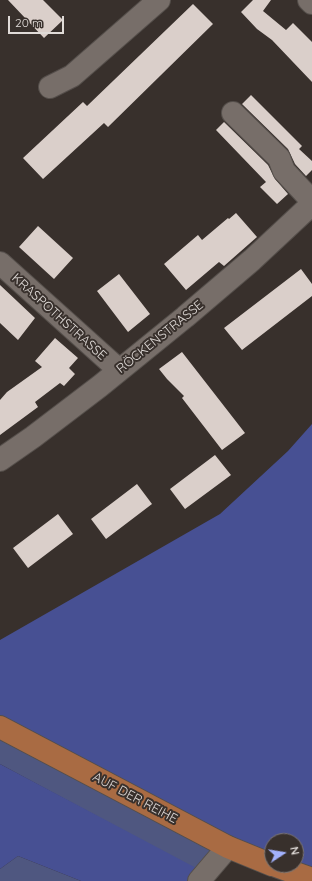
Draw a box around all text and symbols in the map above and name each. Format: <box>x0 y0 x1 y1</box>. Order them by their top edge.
scale bar <box>10 8 66 34</box>
text: 20 m <box>15 15 43 30</box>
street label: KRASPOTHSTRASSE <box>8 270 110 364</box>
street label: RÖCKENSTRASSE <box>113 297 207 377</box>
street label: AUF DER REIHE <box>90 769 180 827</box>
north arrow <box>264 833 304 873</box>
text: N <box>287 845 302 856</box>

